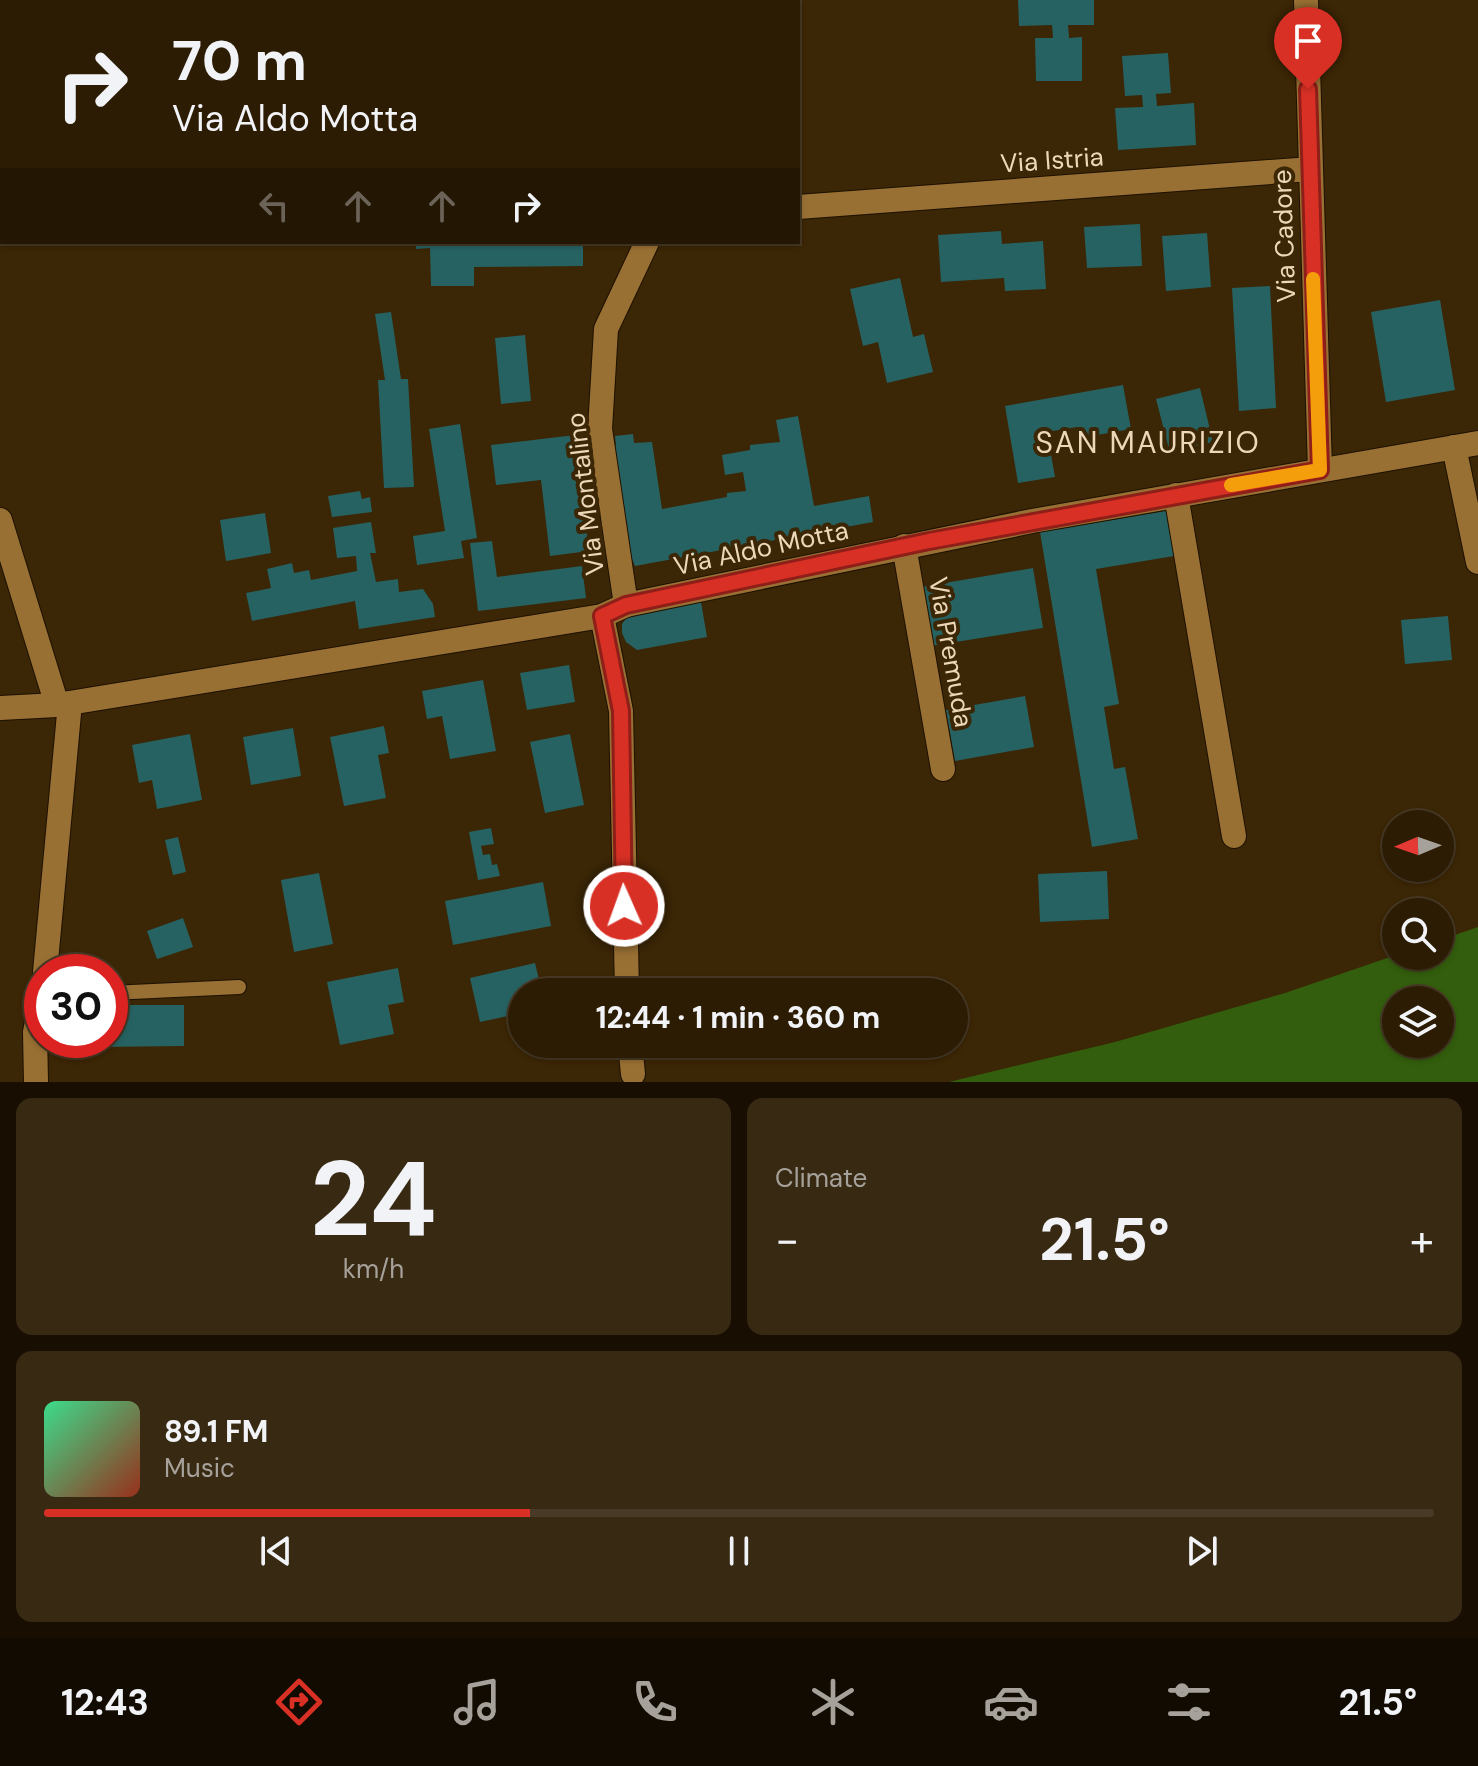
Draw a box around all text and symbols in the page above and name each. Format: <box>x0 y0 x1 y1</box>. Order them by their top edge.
pin <box>1274 7 1342 89</box>
icon: arrive <box>1286 19 1330 63</box>
text: 70 m <box>172 24 307 97</box>
icon: right <box>40 32 144 136</box>
text: Via Aldo Motta <box>172 95 418 142</box>
street label: Via Istria <box>999 139 1105 181</box>
street label: Via Cadore <box>1265 169 1303 303</box>
icon: left <box>252 184 296 228</box>
icon: ahead <box>336 184 380 228</box>
icon: ahead <box>420 184 464 228</box>
icon: right <box>504 184 548 228</box>
street label: Via Montalino <box>558 411 612 577</box>
district label: SAN MAURIZIO <box>1035 423 1261 462</box>
street label: Via Aldo Motta <box>671 513 851 583</box>
street label: Via Premuda <box>921 574 981 730</box>
north arrow <box>1382 810 1454 882</box>
map controls <box>1382 810 1454 1058</box>
position arrow <box>582 864 666 948</box>
button: search <box>1382 898 1454 970</box>
speed limit sign: 30 <box>24 954 128 1058</box>
button: layers <box>1382 986 1454 1058</box>
text: 12:44 · 1 min · 360 m <box>596 998 880 1037</box>
text: 24 <box>310 1132 437 1267</box>
text: Climate <box>775 1161 867 1195</box>
text: 21.5° <box>1039 1200 1170 1279</box>
text: − <box>775 1211 799 1269</box>
text: + <box>1410 1211 1434 1269</box>
text: km/h <box>343 1252 404 1286</box>
text: 89.1 FM <box>164 1412 268 1451</box>
text: Music <box>164 1451 235 1485</box>
icon: previous <box>254 1529 298 1573</box>
icon: pause <box>717 1529 761 1573</box>
icon: next <box>1180 1529 1224 1573</box>
icon: directions <box>271 1674 327 1730</box>
icon: music <box>449 1674 505 1730</box>
icon: phone <box>627 1674 683 1730</box>
icon: climate <box>805 1674 861 1730</box>
icon: car <box>983 1674 1039 1730</box>
icon: filters <box>1161 1674 1217 1730</box>
text: 12:43 <box>61 1679 149 1726</box>
text: 21.5° <box>1339 1679 1417 1726</box>

